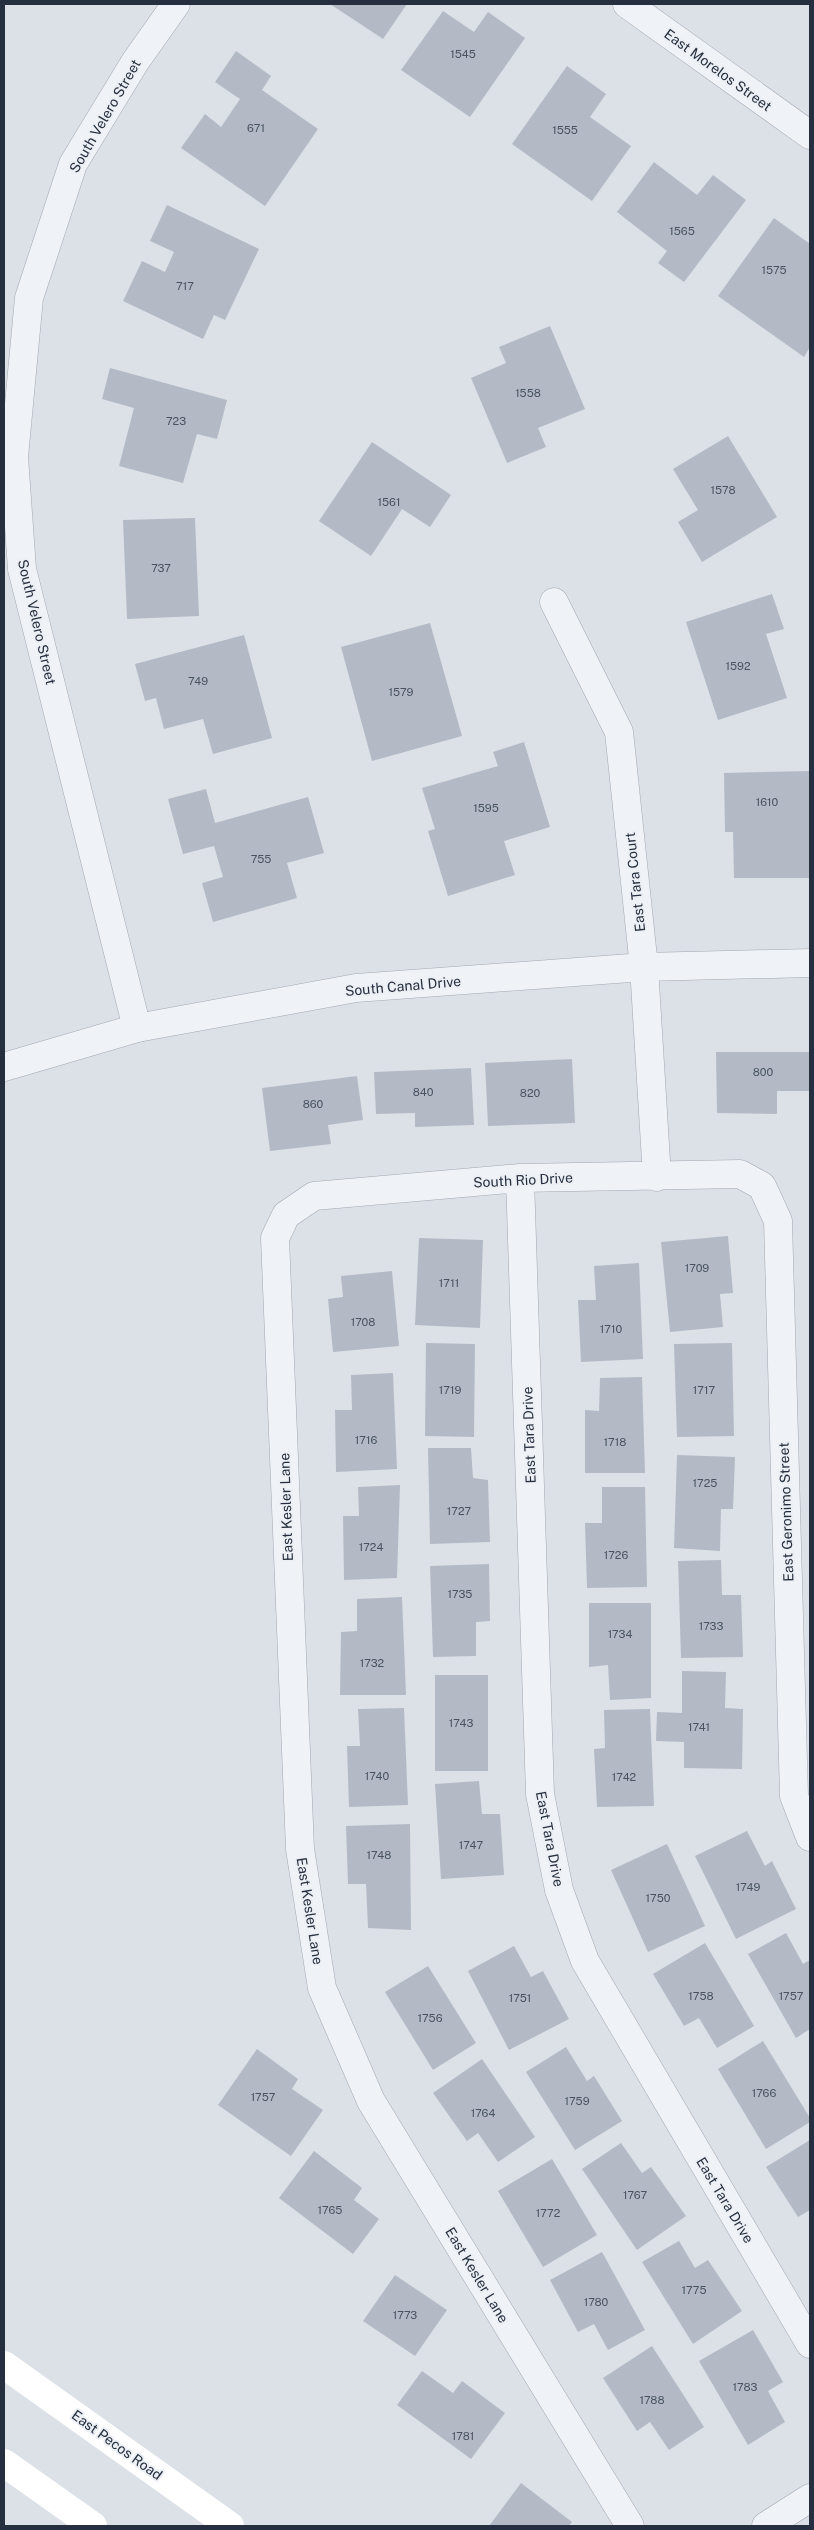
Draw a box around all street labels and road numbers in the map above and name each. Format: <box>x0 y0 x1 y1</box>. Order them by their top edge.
street label: East Morelos Street <box>661 26 775 114</box>
street label: South Velero Street <box>66 57 144 175</box>
street label: South Velero Street <box>15 558 59 686</box>
street label: East Tara Court <box>622 831 648 933</box>
street label: South Canal Drive <box>344 973 462 999</box>
street label: South Rio Drive <box>473 1169 573 1191</box>
street label: East Tara Drive <box>519 1386 539 1484</box>
street label: East Geronimo Street <box>776 1442 796 1582</box>
street label: East Kesler Lane <box>276 1452 296 1561</box>
street label: East Tara Drive <box>533 1790 567 1888</box>
street label: East Kesler Lane <box>294 1856 326 1966</box>
street label: East Tara Drive <box>693 2154 757 2246</box>
street label: East Kesler Lane <box>442 2224 512 2326</box>
street label: East Pecos Road <box>69 2407 165 2483</box>

